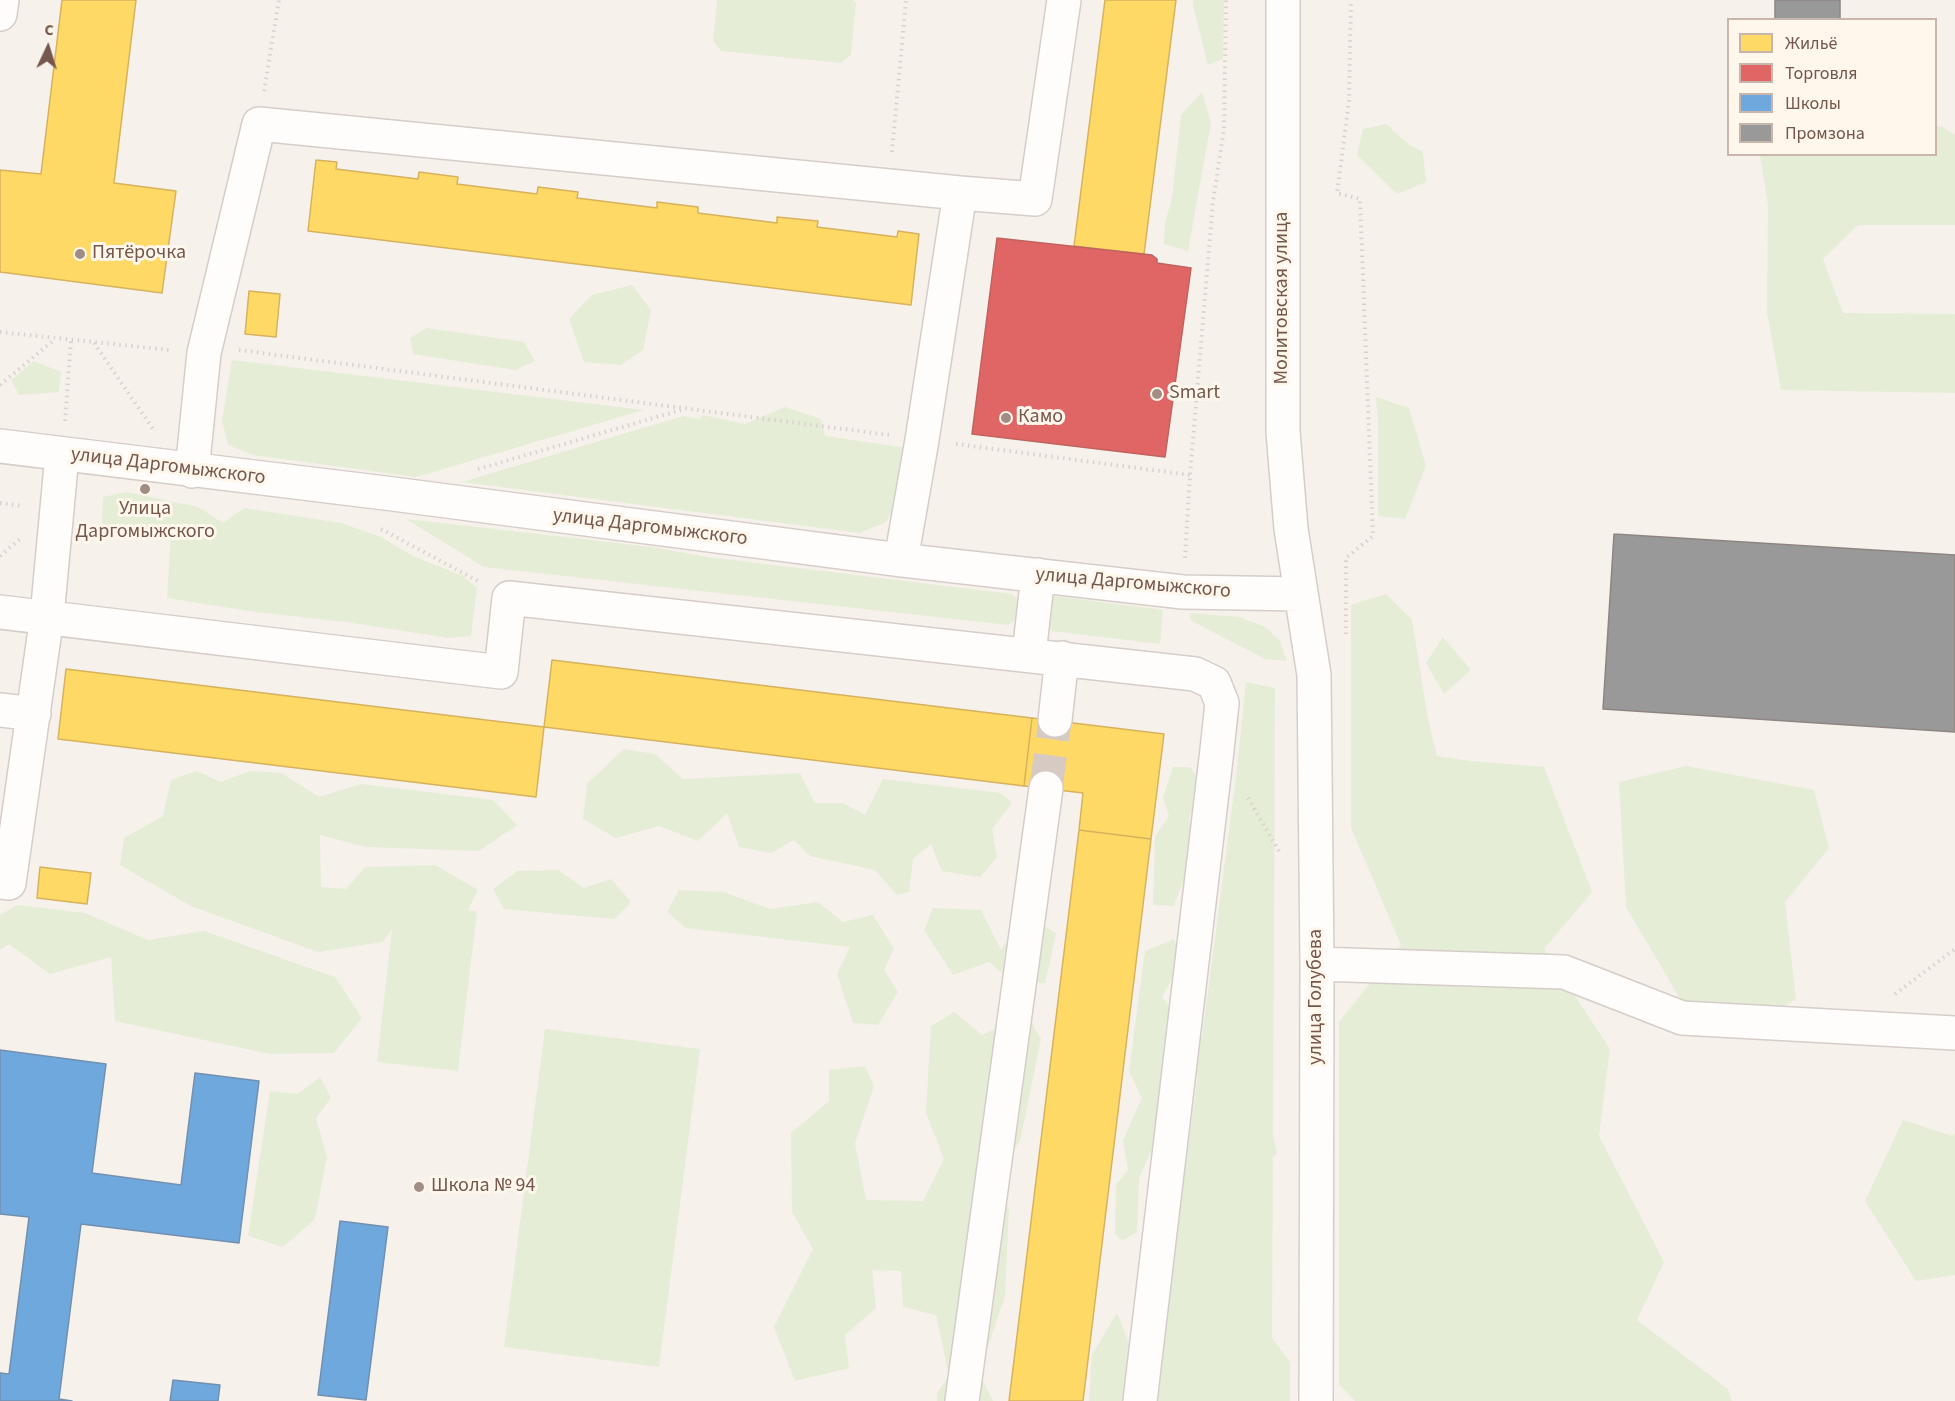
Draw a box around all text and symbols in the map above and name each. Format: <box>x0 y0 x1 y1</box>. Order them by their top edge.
north arrow <box>18 18 78 78</box>
legend <box>1727 18 1937 156</box>
text: С <box>44 19 55 41</box>
text: Жильё <box>1785 31 1837 56</box>
text: Торговля <box>1785 61 1858 86</box>
text: Школы <box>1785 91 1841 116</box>
text: Промзона <box>1785 121 1865 146</box>
street label: Молитовская улица <box>1271 212 1295 384</box>
place label: Пятёрочка <box>92 242 186 266</box>
marker: Пятёрочка <box>73 247 87 261</box>
place label: Smart <box>1169 382 1220 406</box>
marker: Smart <box>1150 387 1164 401</box>
place label: Камо <box>1018 406 1063 430</box>
marker: Камо <box>999 411 1013 425</box>
street label: улица Даргомыжского <box>69 443 267 491</box>
marker: Улица Даргомыжского <box>138 482 152 496</box>
place label: Улица Даргомыжского <box>75 498 215 545</box>
street label: улица Даргомыжского <box>551 504 749 552</box>
street label: улица Даргомыжского <box>1034 564 1232 604</box>
street label: улица Голубева <box>1305 929 1329 1065</box>
place label: Школа № 94 <box>431 1175 535 1199</box>
marker: Школа № 94 <box>412 1180 426 1194</box>

